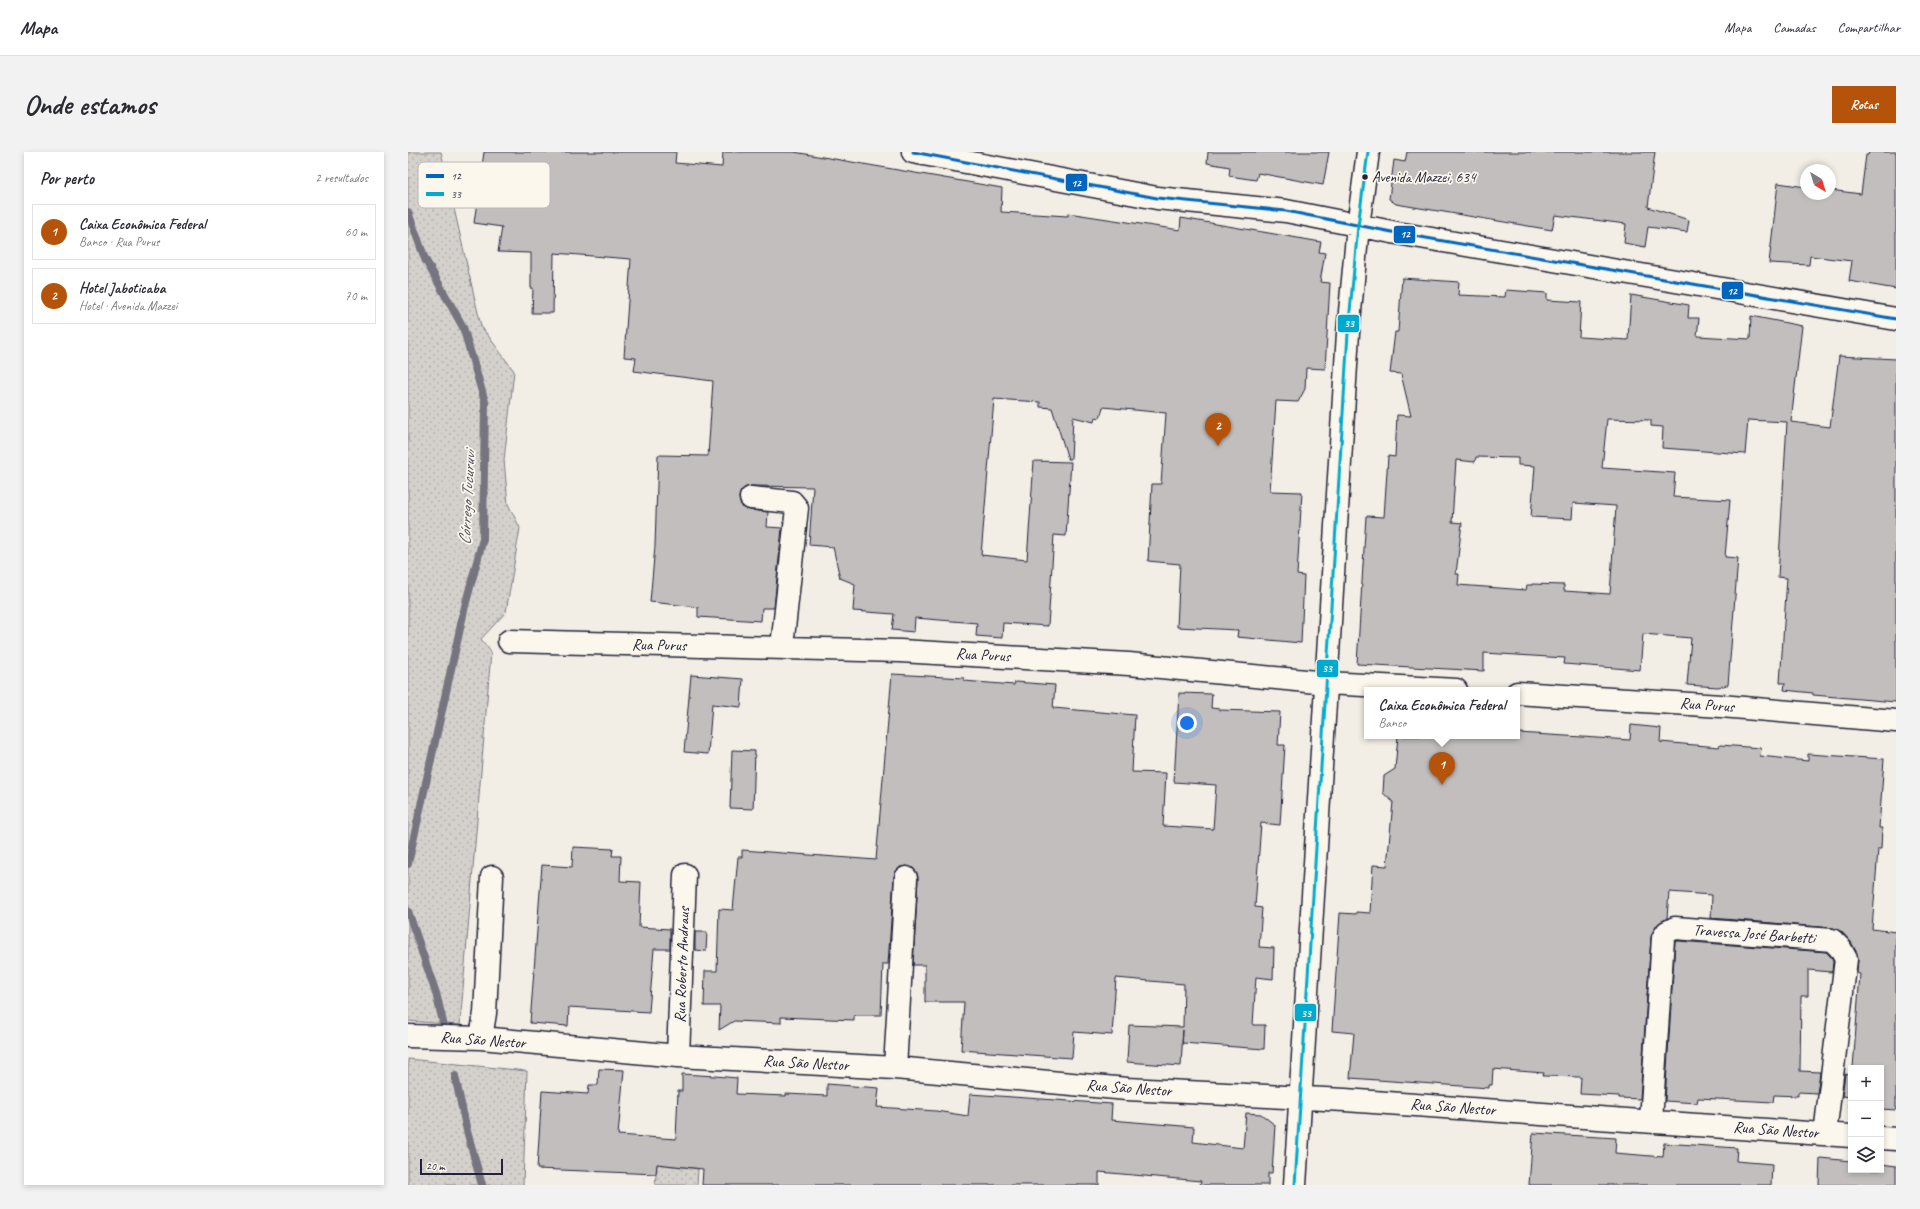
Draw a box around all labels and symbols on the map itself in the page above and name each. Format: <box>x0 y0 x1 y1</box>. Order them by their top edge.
legend <box>418 162 550 208</box>
north arrow <box>1800 164 1836 200</box>
place label: Avenida Mazzei, 634 <box>1372 168 1477 187</box>
text: 12 <box>451 169 462 183</box>
marker: Avenida Mazzei, 634 <box>1360 172 1370 182</box>
line badge: 12 <box>1065 173 1088 192</box>
text: 12 <box>1071 176 1082 190</box>
text: 33 <box>451 187 462 201</box>
line badge: 12 <box>1393 225 1416 244</box>
text: 12 <box>1400 227 1411 241</box>
line badge: 12 <box>1721 281 1744 300</box>
text: 12 <box>1727 284 1738 298</box>
line badge: 33 <box>1337 314 1360 333</box>
text: 33 <box>1344 316 1355 330</box>
pin: 2 <box>1205 413 1231 446</box>
water label: Córrego Tucuruvi <box>454 446 480 546</box>
street label: Rua Purus <box>632 635 688 656</box>
street label: Rua Purus <box>955 644 1012 666</box>
line badge: 33 <box>1316 659 1339 678</box>
text: 33 <box>1322 661 1333 675</box>
street label: Rua Purus <box>1679 693 1736 717</box>
your location <box>1177 713 1197 733</box>
pin: 1 <box>1429 752 1455 785</box>
street label: Rua Roberto Andraus <box>670 905 694 1023</box>
street label: Travessa José Barbetti <box>1692 920 1818 948</box>
line badge: 33 <box>1294 1003 1317 1022</box>
text: 33 <box>1301 1006 1312 1020</box>
street label: Rua São Nestor <box>440 1027 528 1053</box>
street label: Rua São Nestor <box>763 1051 850 1075</box>
street label: Rua São Nestor <box>1086 1075 1174 1101</box>
street label: Rua São Nestor <box>1410 1094 1498 1120</box>
street label: Rua São Nestor <box>1733 1117 1821 1143</box>
scale bar <box>420 1157 503 1176</box>

